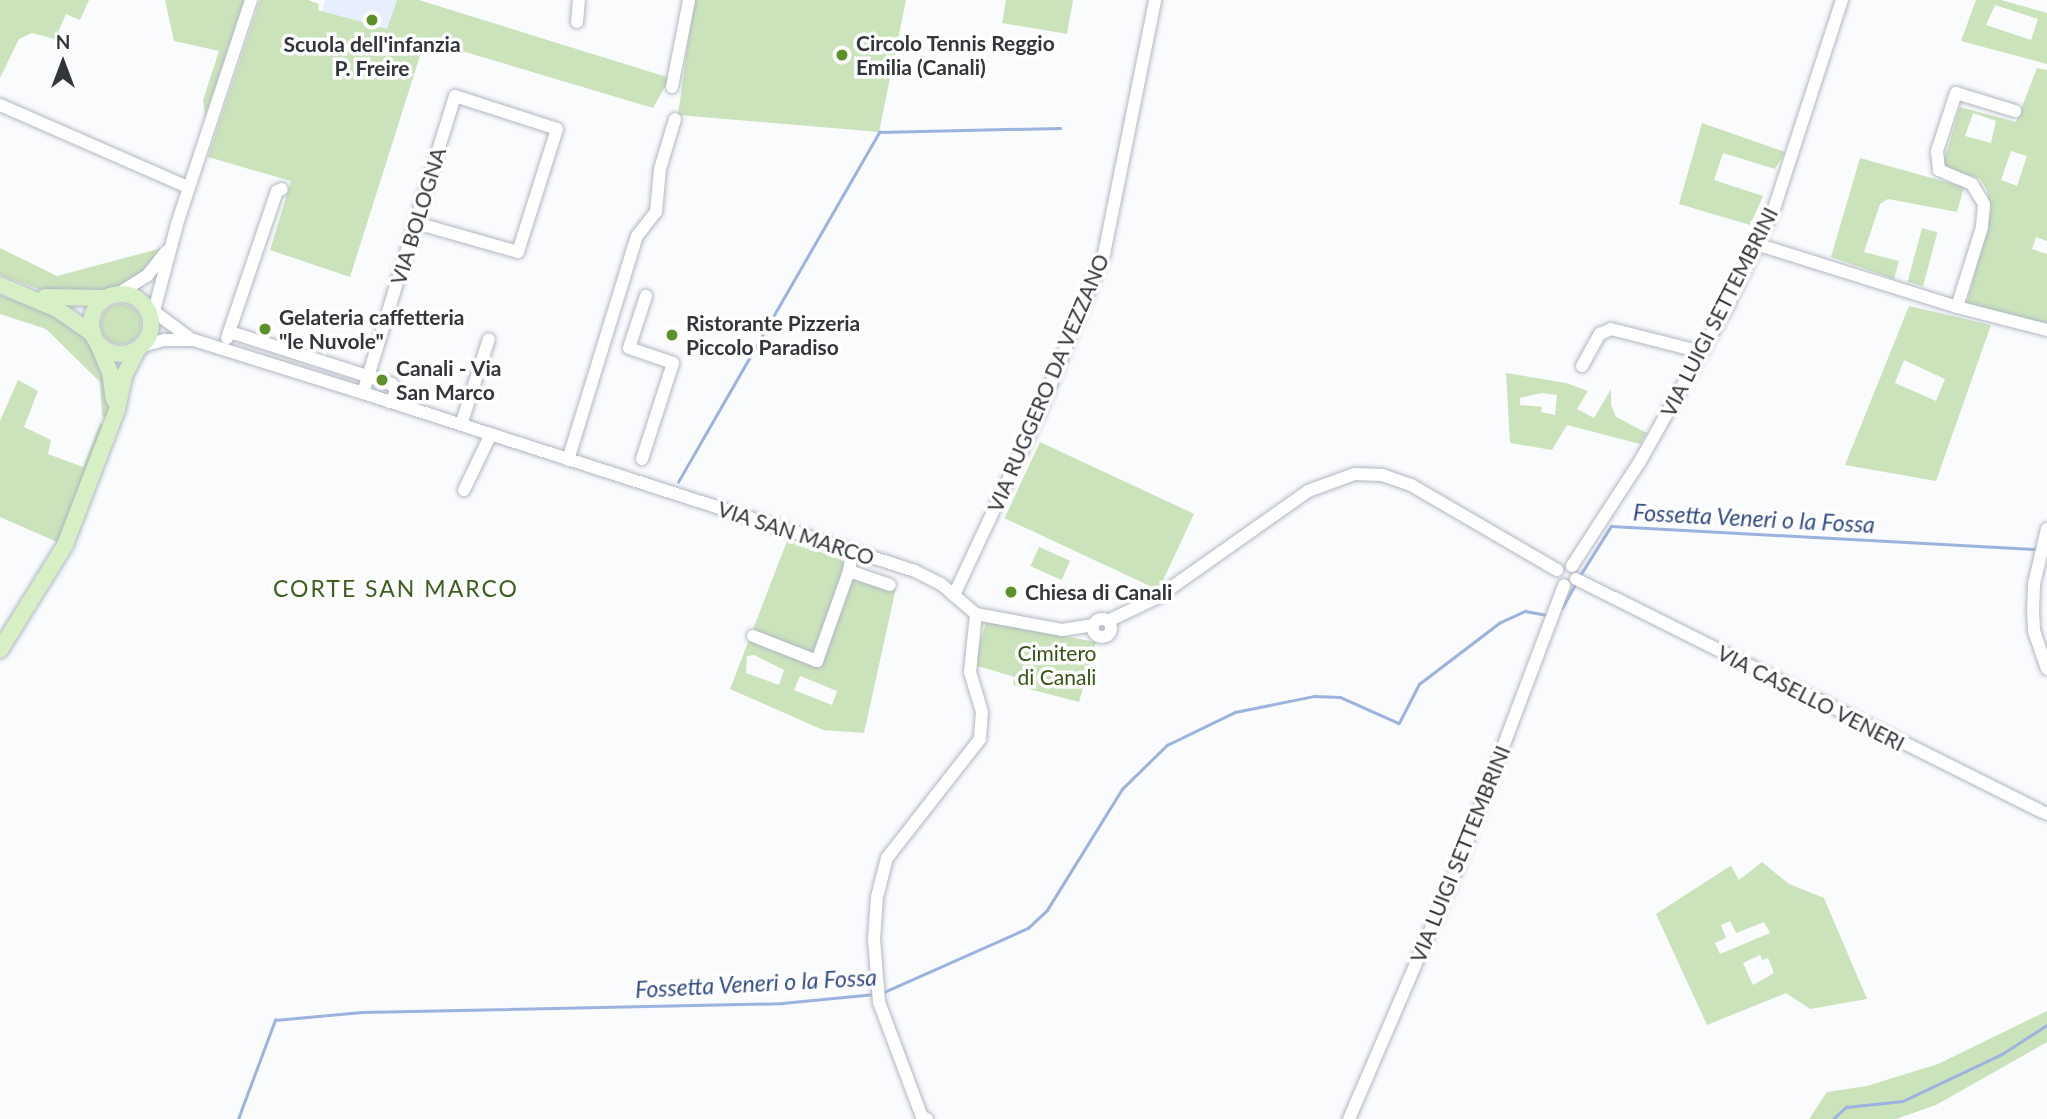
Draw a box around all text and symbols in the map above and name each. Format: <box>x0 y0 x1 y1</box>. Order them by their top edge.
marker: Scuola dell'infanzia P. Freire <box>364 12 380 28</box>
north arrow <box>28 28 98 98</box>
text: N <box>56 30 70 53</box>
place label: Circolo Tennis Reggio Emilia (Canali) <box>856 30 1055 80</box>
place label: Scuola dell'infanzia P. Freire <box>283 31 461 81</box>
marker: Circolo Tennis Reggio Emilia (Canali) <box>834 47 850 63</box>
street label: VIA BOLOGNA <box>385 144 451 288</box>
street label: VIA LUIGI SETTEMBRINI <box>1655 203 1783 421</box>
street label: VIA RUGGERO DA VEZZANO <box>982 249 1114 517</box>
place label: Gelateria caffetteria "le Nuvole" <box>279 304 464 354</box>
place label: Ristorante Pizzeria Piccolo Paradiso <box>686 310 860 360</box>
marker: Gelateria caffetteria "le Nuvole" <box>257 321 273 337</box>
marker: Ristorante Pizzeria Piccolo Paradiso <box>664 327 680 343</box>
place label: Canali - Via San Marco <box>396 355 502 405</box>
marker: Canali - Via San Marco <box>374 372 390 388</box>
street label: VIA SAN MARCO <box>714 496 878 570</box>
water label: Fossetta Veneri o la Fossa <box>1632 498 1876 538</box>
district label: CORTE SAN MARCO <box>275 574 517 602</box>
place label: Chiesa di Canali <box>1025 579 1172 605</box>
marker: Chiesa di Canali <box>1003 584 1019 600</box>
park label: Cimitero di Canali <box>1017 640 1097 690</box>
street label: VIA CASELLO VENERI <box>1713 640 1909 756</box>
street label: VIA LUIGI SETTEMBRINI <box>1405 742 1515 966</box>
water label: Fossetta Veneri o la Fossa <box>634 963 878 1003</box>

